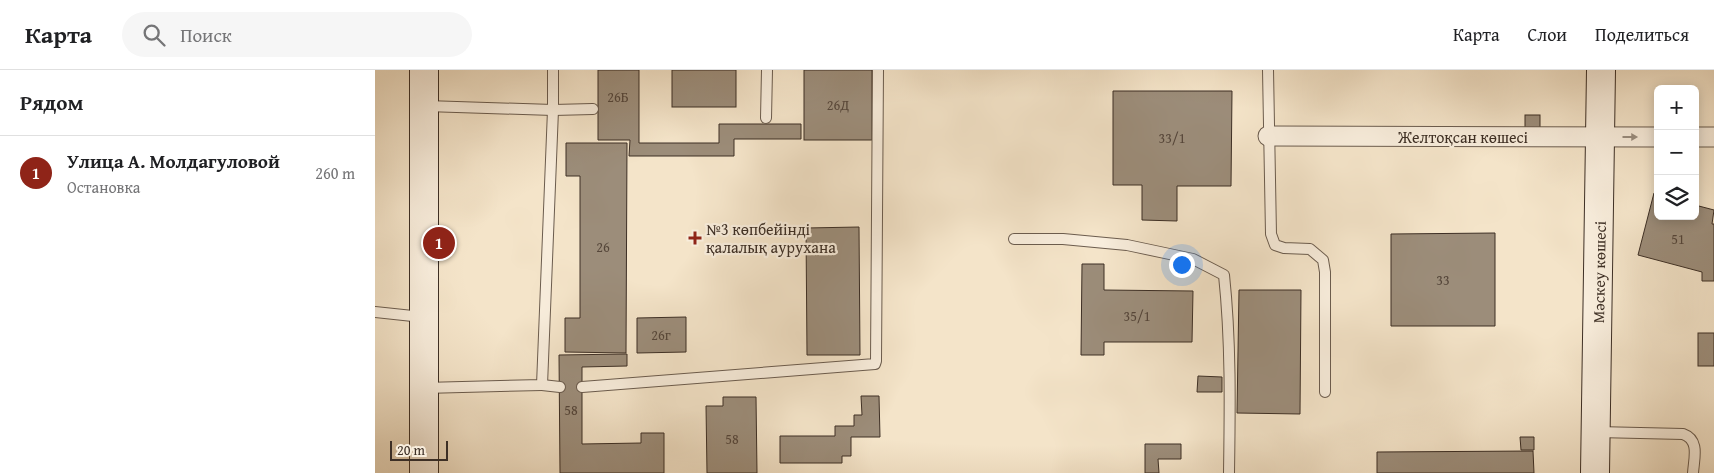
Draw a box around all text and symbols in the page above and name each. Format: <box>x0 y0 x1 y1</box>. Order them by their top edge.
search box <box>122 12 472 57</box>
text: Карта <box>25 17 92 52</box>
icon: search <box>140 21 168 49</box>
text: Поиск <box>180 21 232 49</box>
text: Карта <box>1453 21 1500 48</box>
text: Слои <box>1528 21 1567 48</box>
text: Поделиться <box>1595 21 1689 48</box>
map controls <box>1654 85 1699 220</box>
button: + <box>1654 85 1699 130</box>
text: Рядом <box>20 87 83 118</box>
house number: 26Б <box>607 87 629 107</box>
house number: 26Д <box>827 95 849 115</box>
street label: Желтоқсан көшесі <box>1397 125 1529 149</box>
house number: 33/1 <box>1159 128 1185 148</box>
button: − <box>1654 130 1699 175</box>
one-way arrow <box>1622 133 1638 141</box>
text: Улица А. Молдагуловой <box>67 147 280 175</box>
text: 1 <box>32 161 40 185</box>
text: 260 m <box>315 161 355 185</box>
text: Остановка <box>67 175 140 199</box>
button: layers <box>1654 175 1699 220</box>
place label: №3 көпбейінді қалалық аурухана <box>706 217 836 259</box>
street label: Мәскеу көшесі <box>1586 220 1612 323</box>
pin: 1 <box>423 224 455 262</box>
house number: 51 <box>1671 229 1685 249</box>
marker: №3 көпбейінді қалалық аурухана <box>688 231 702 245</box>
house number: 26 <box>596 237 610 257</box>
your location <box>1169 252 1195 278</box>
house number: 33 <box>1436 270 1450 290</box>
house number: 35/1 <box>1124 306 1150 326</box>
house number: 26г <box>651 325 671 345</box>
house number: 58 <box>564 400 578 420</box>
house number: 58 <box>725 429 739 449</box>
scale bar <box>390 438 447 461</box>
text: 20 m <box>397 440 425 460</box>

